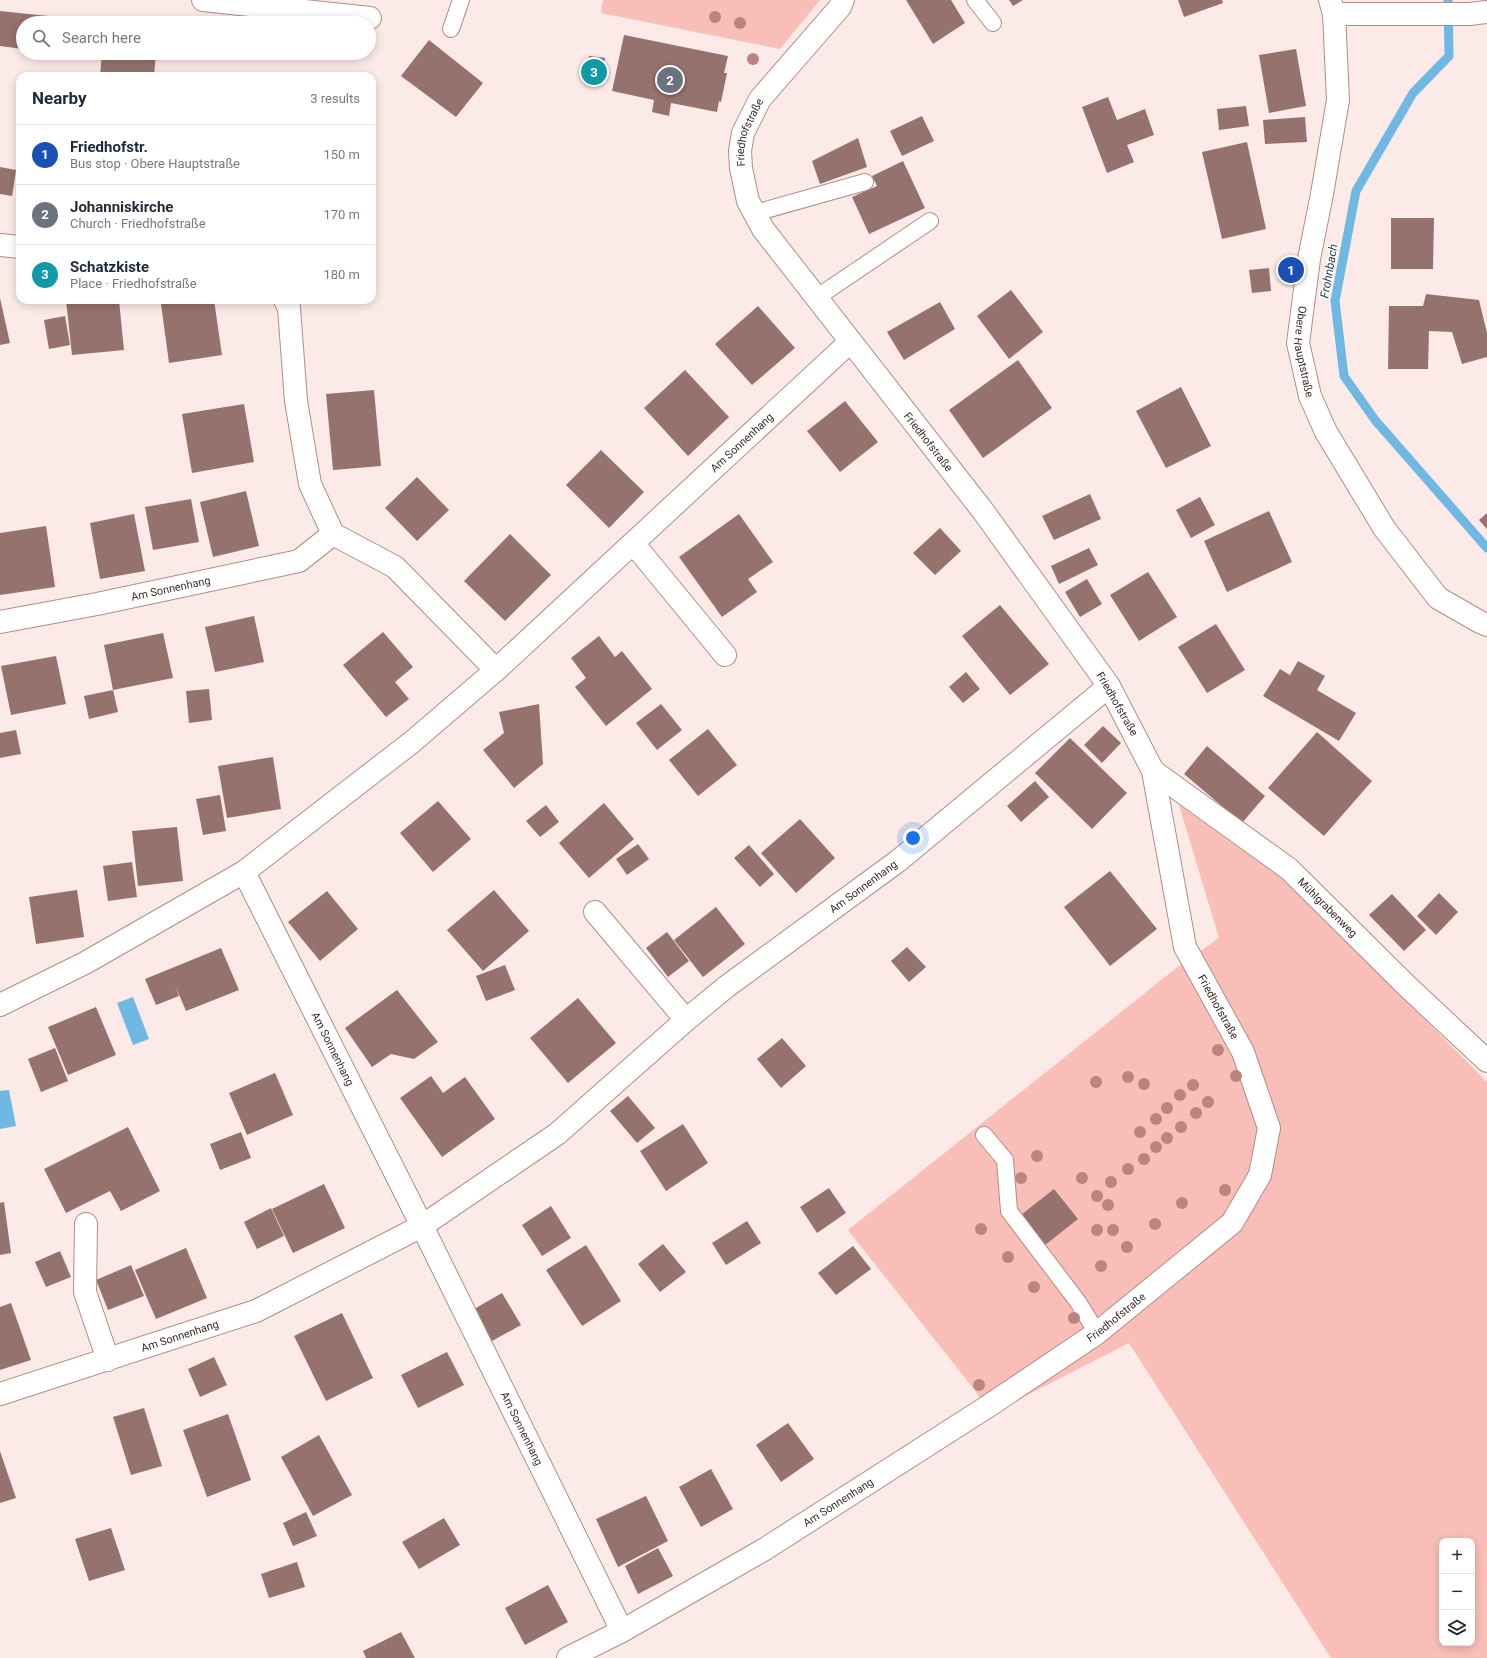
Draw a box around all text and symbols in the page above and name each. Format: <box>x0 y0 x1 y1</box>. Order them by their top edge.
search box <box>16 16 376 60</box>
icon: search <box>30 27 52 49</box>
text: Search here <box>62 29 141 47</box>
pin: 3 <box>581 57 607 87</box>
pin: 2 <box>657 65 683 95</box>
text: Nearby <box>32 88 87 108</box>
text: 3 results <box>310 91 360 106</box>
street label: Friedhofstraße <box>733 96 766 167</box>
text: Friedhofstr. <box>70 138 148 156</box>
text: 1 <box>41 147 49 162</box>
text: 150 m <box>323 147 360 162</box>
text: Bus stop · Obere Hauptstraße <box>70 156 240 171</box>
text: Johanniskirche <box>70 198 173 216</box>
text: 2 <box>41 207 49 222</box>
text: 170 m <box>323 207 360 222</box>
text: Church · Friedhofstraße <box>70 216 206 231</box>
water label: Frohnbach <box>1317 243 1341 299</box>
pin: 1 <box>1278 255 1304 285</box>
text: Schatzkiste <box>70 258 149 276</box>
text: 3 <box>41 267 49 282</box>
text: 180 m <box>323 267 360 282</box>
text: Place · Friedhofstraße <box>70 276 197 291</box>
street label: Obere Hauptstraße <box>1291 305 1317 399</box>
street label: Am Sonnenhang <box>708 410 776 475</box>
street label: Friedhofstraße <box>901 410 955 474</box>
street label: Am Sonnenhang <box>130 574 212 603</box>
street label: Friedhofstraße <box>1093 670 1141 738</box>
your location <box>903 828 923 848</box>
street label: Am Sonnenhang <box>827 857 900 916</box>
street label: Mühlgrabenweg <box>1295 875 1360 940</box>
street label: Friedhofstraße <box>1195 972 1241 1042</box>
street label: Am Sonnenhang <box>309 1010 357 1088</box>
street label: Friedhofstraße <box>1084 1290 1148 1345</box>
street label: Am Sonnenhang <box>139 1317 220 1354</box>
street label: Am Sonnenhang <box>498 1389 546 1468</box>
street label: Am Sonnenhang <box>801 1475 876 1529</box>
map controls <box>1439 1538 1475 1646</box>
button: + <box>1439 1538 1475 1574</box>
button: − <box>1439 1574 1475 1610</box>
button: layers <box>1439 1610 1475 1646</box>

